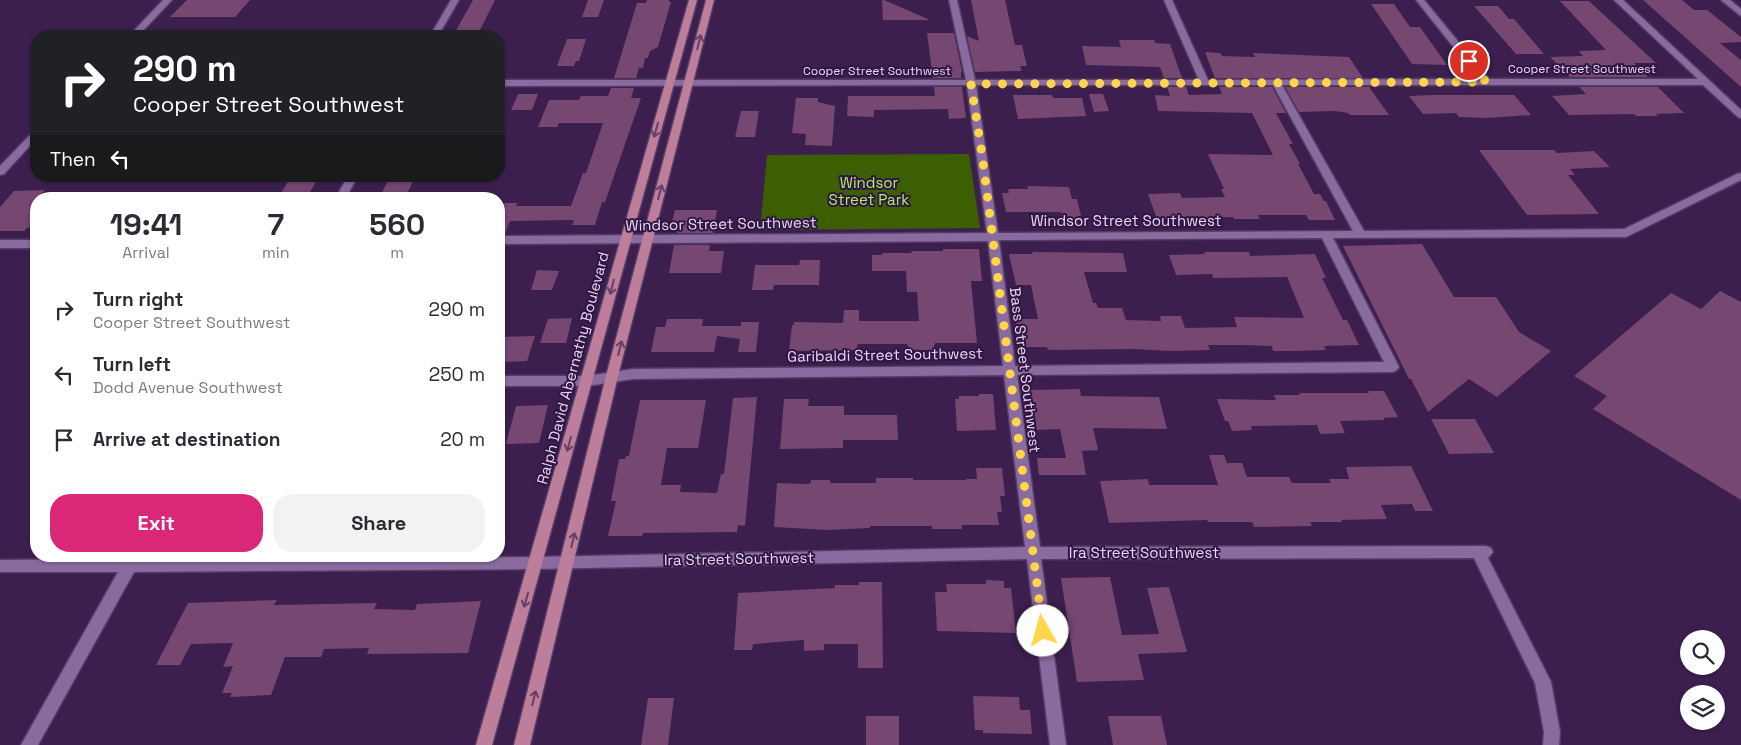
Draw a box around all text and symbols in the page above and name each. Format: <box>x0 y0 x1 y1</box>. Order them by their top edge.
one-way arrow <box>695 34 704 50</box>
pin <box>1448 40 1490 82</box>
text: 290 m <box>133 47 237 91</box>
icon: arrive <box>1455 47 1483 75</box>
icon: right <box>50 50 115 115</box>
street label: Cooper Street Southwest <box>1508 61 1656 77</box>
street label: Cooper Street Southwest <box>803 63 951 79</box>
text: Cooper Street Southwest <box>133 90 404 118</box>
one-way arrow <box>650 122 660 138</box>
icon: left <box>106 145 134 173</box>
text: Then <box>50 147 96 172</box>
park label: Windsor Street Park <box>829 173 909 209</box>
one-way arrow <box>656 185 666 201</box>
text: 19:41 <box>110 205 182 244</box>
text: 7 <box>267 205 284 244</box>
text: 560 <box>369 205 425 244</box>
street label: Windsor Street Southwest <box>1030 211 1222 230</box>
street label: Windsor Street Southwest <box>625 212 817 235</box>
text: Arrival <box>122 242 170 263</box>
text: min <box>262 242 290 263</box>
text: m <box>390 242 404 263</box>
street label: Ralph David Abernathy Boulevard <box>532 250 613 486</box>
one-way arrow <box>607 278 616 294</box>
street label: Bass Street Southwest <box>1006 286 1045 454</box>
text: Turn right <box>93 287 183 312</box>
icon: right <box>50 296 78 324</box>
text: 290 m <box>429 297 485 322</box>
text: Cooper Street Southwest <box>93 312 290 333</box>
one-way arrow <box>616 341 625 357</box>
street label: Garibaldi Street Southwest <box>787 343 983 366</box>
text: Turn left <box>93 352 171 377</box>
icon: left <box>50 361 78 389</box>
text: 250 m <box>429 362 485 387</box>
text: Dodd Avenue Southwest <box>93 377 283 398</box>
icon: arrive <box>50 426 78 454</box>
text: Arrive at destination <box>93 427 281 452</box>
text: 20 m <box>440 427 485 452</box>
one-way arrow <box>564 435 574 451</box>
button: Exit <box>50 494 263 552</box>
button: Share <box>273 494 485 552</box>
one-way arrow <box>569 532 578 548</box>
street label: Ira Street Southwest <box>1069 543 1219 562</box>
street label: Ira Street Southwest <box>664 548 814 569</box>
one-way arrow <box>520 592 530 608</box>
position arrow <box>1016 604 1068 656</box>
map controls <box>1680 630 1725 730</box>
button: search <box>1680 630 1725 675</box>
button: layers <box>1680 685 1725 730</box>
one-way arrow <box>530 690 539 706</box>

